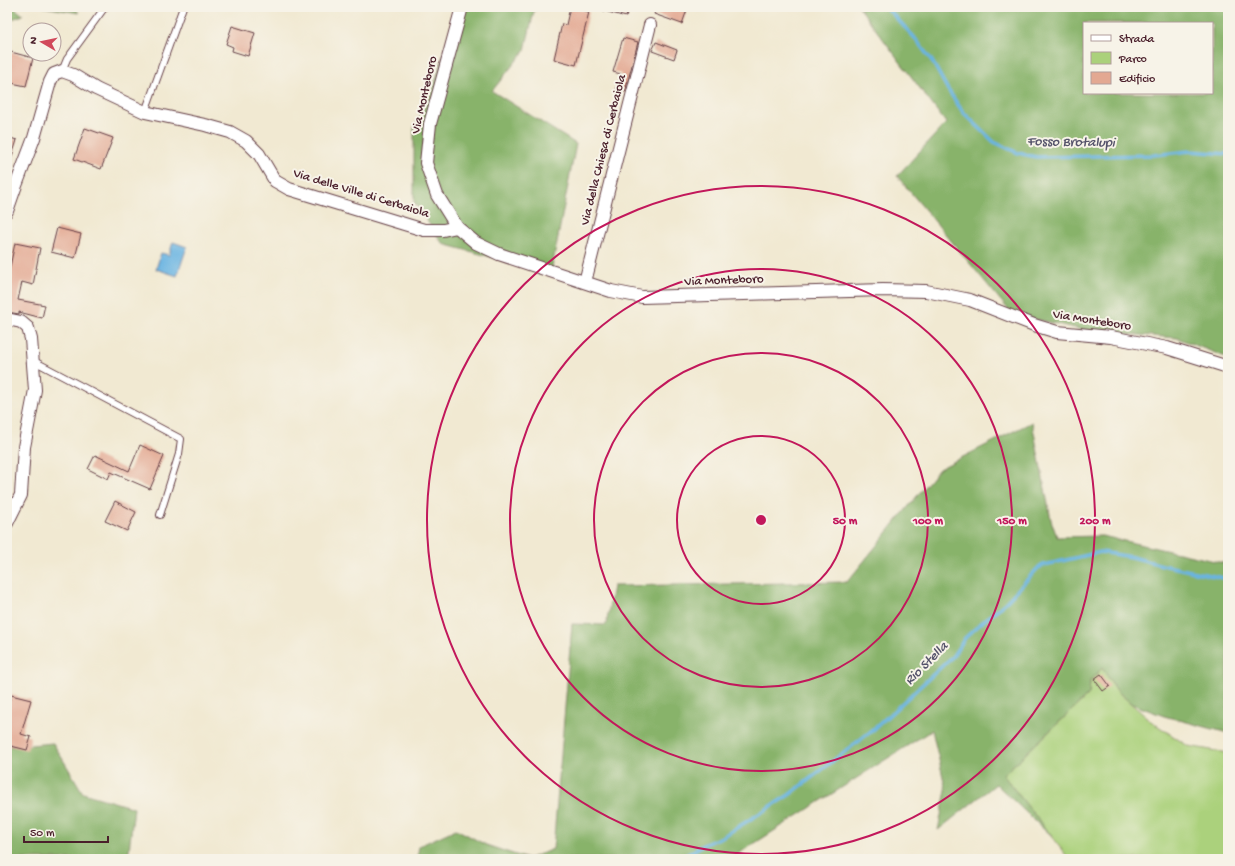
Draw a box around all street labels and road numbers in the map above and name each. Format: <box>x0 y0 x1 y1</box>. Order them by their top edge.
street label: Via Monteboro <box>409 54 441 136</box>
street label: Via della Chiesa di Cerbaiola <box>578 72 630 228</box>
street label: Via delle Ville di Cerbaiola <box>290 166 432 222</box>
street label: Via Monteboro <box>683 272 764 290</box>
street label: Via Monteboro <box>1051 307 1133 335</box>

